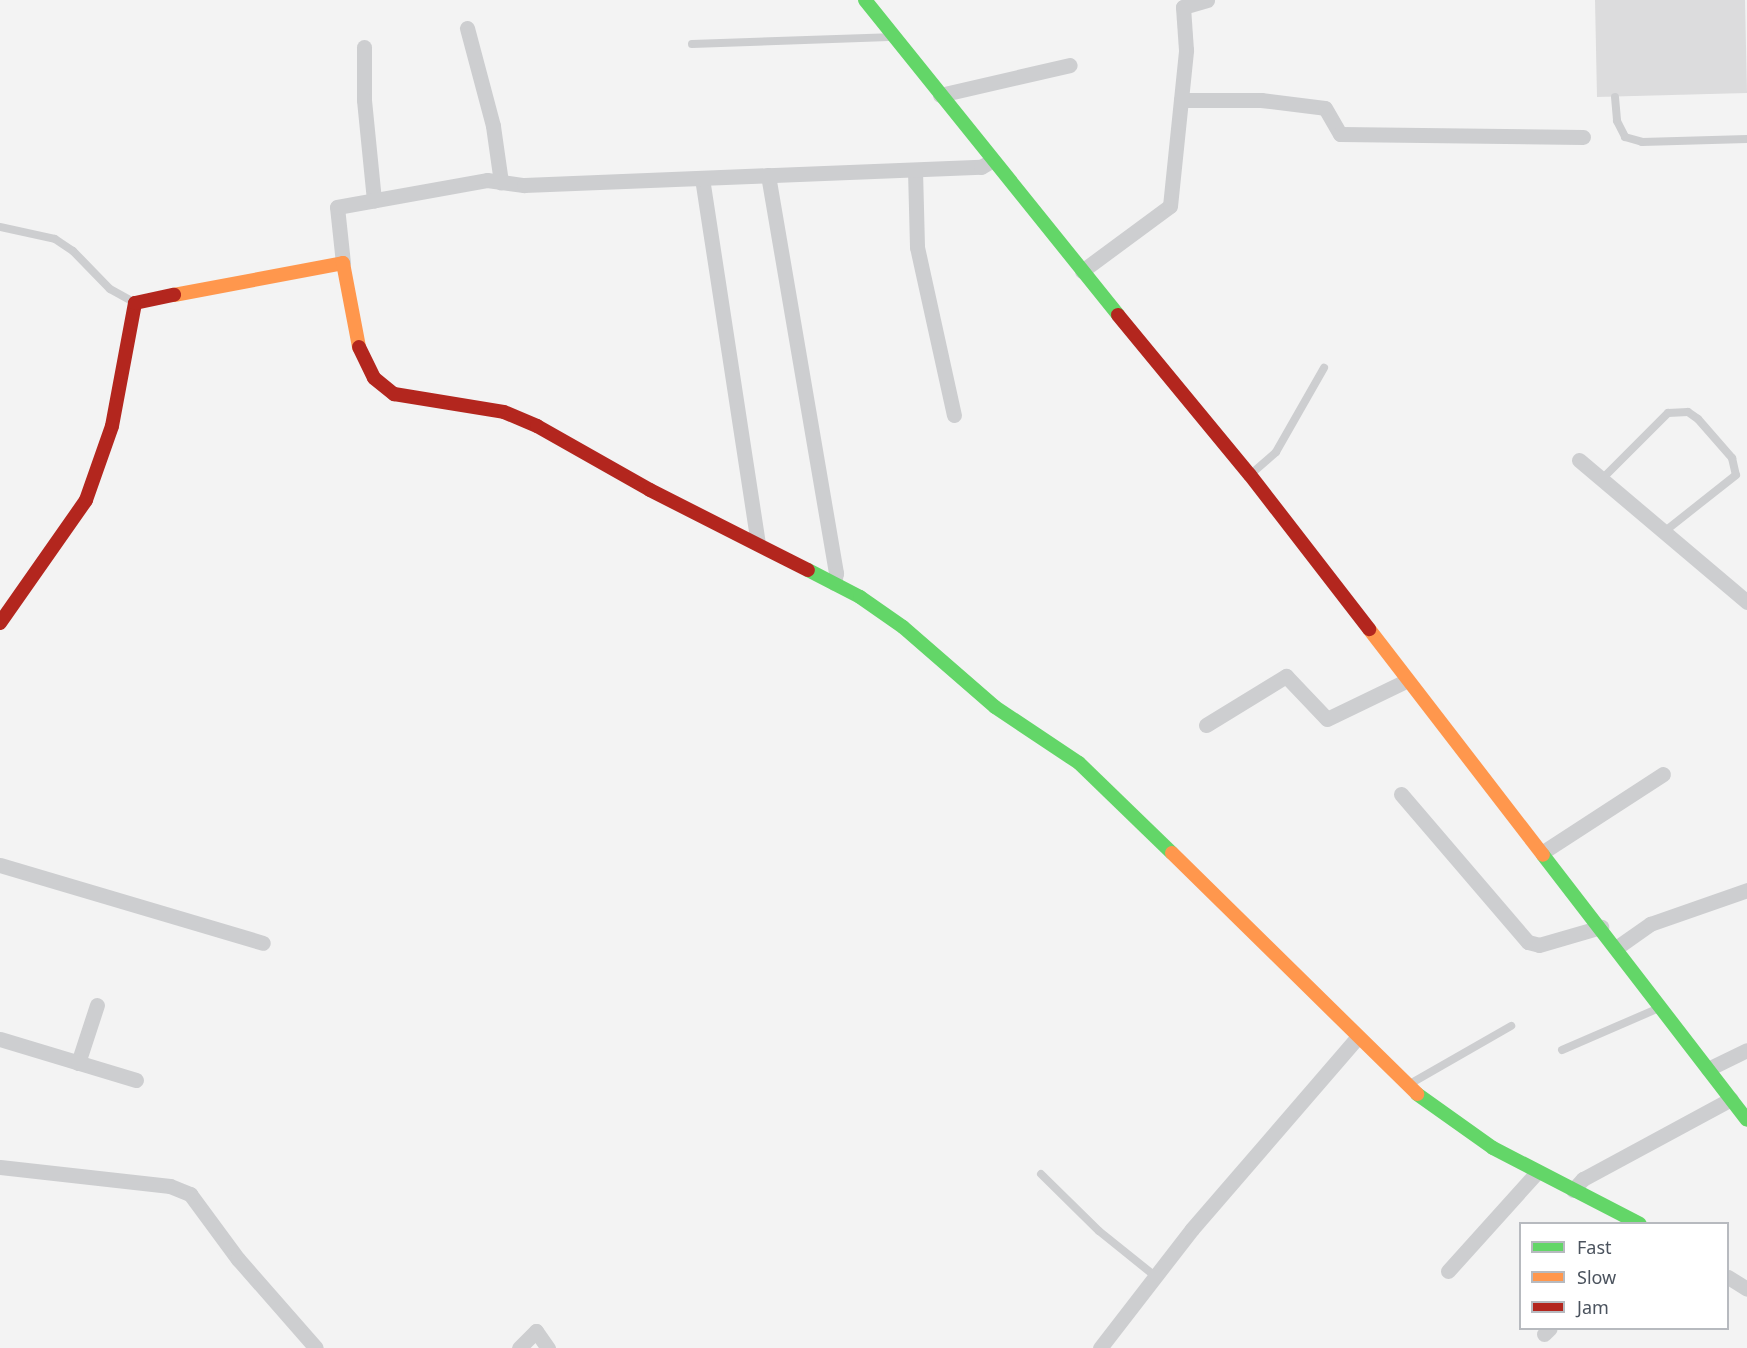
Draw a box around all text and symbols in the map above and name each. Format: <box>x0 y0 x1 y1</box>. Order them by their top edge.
legend <box>1519 1222 1729 1330</box>
text: Fast <box>1577 1235 1612 1259</box>
text: Slow <box>1577 1265 1616 1289</box>
text: Jam <box>1577 1295 1609 1319</box>

